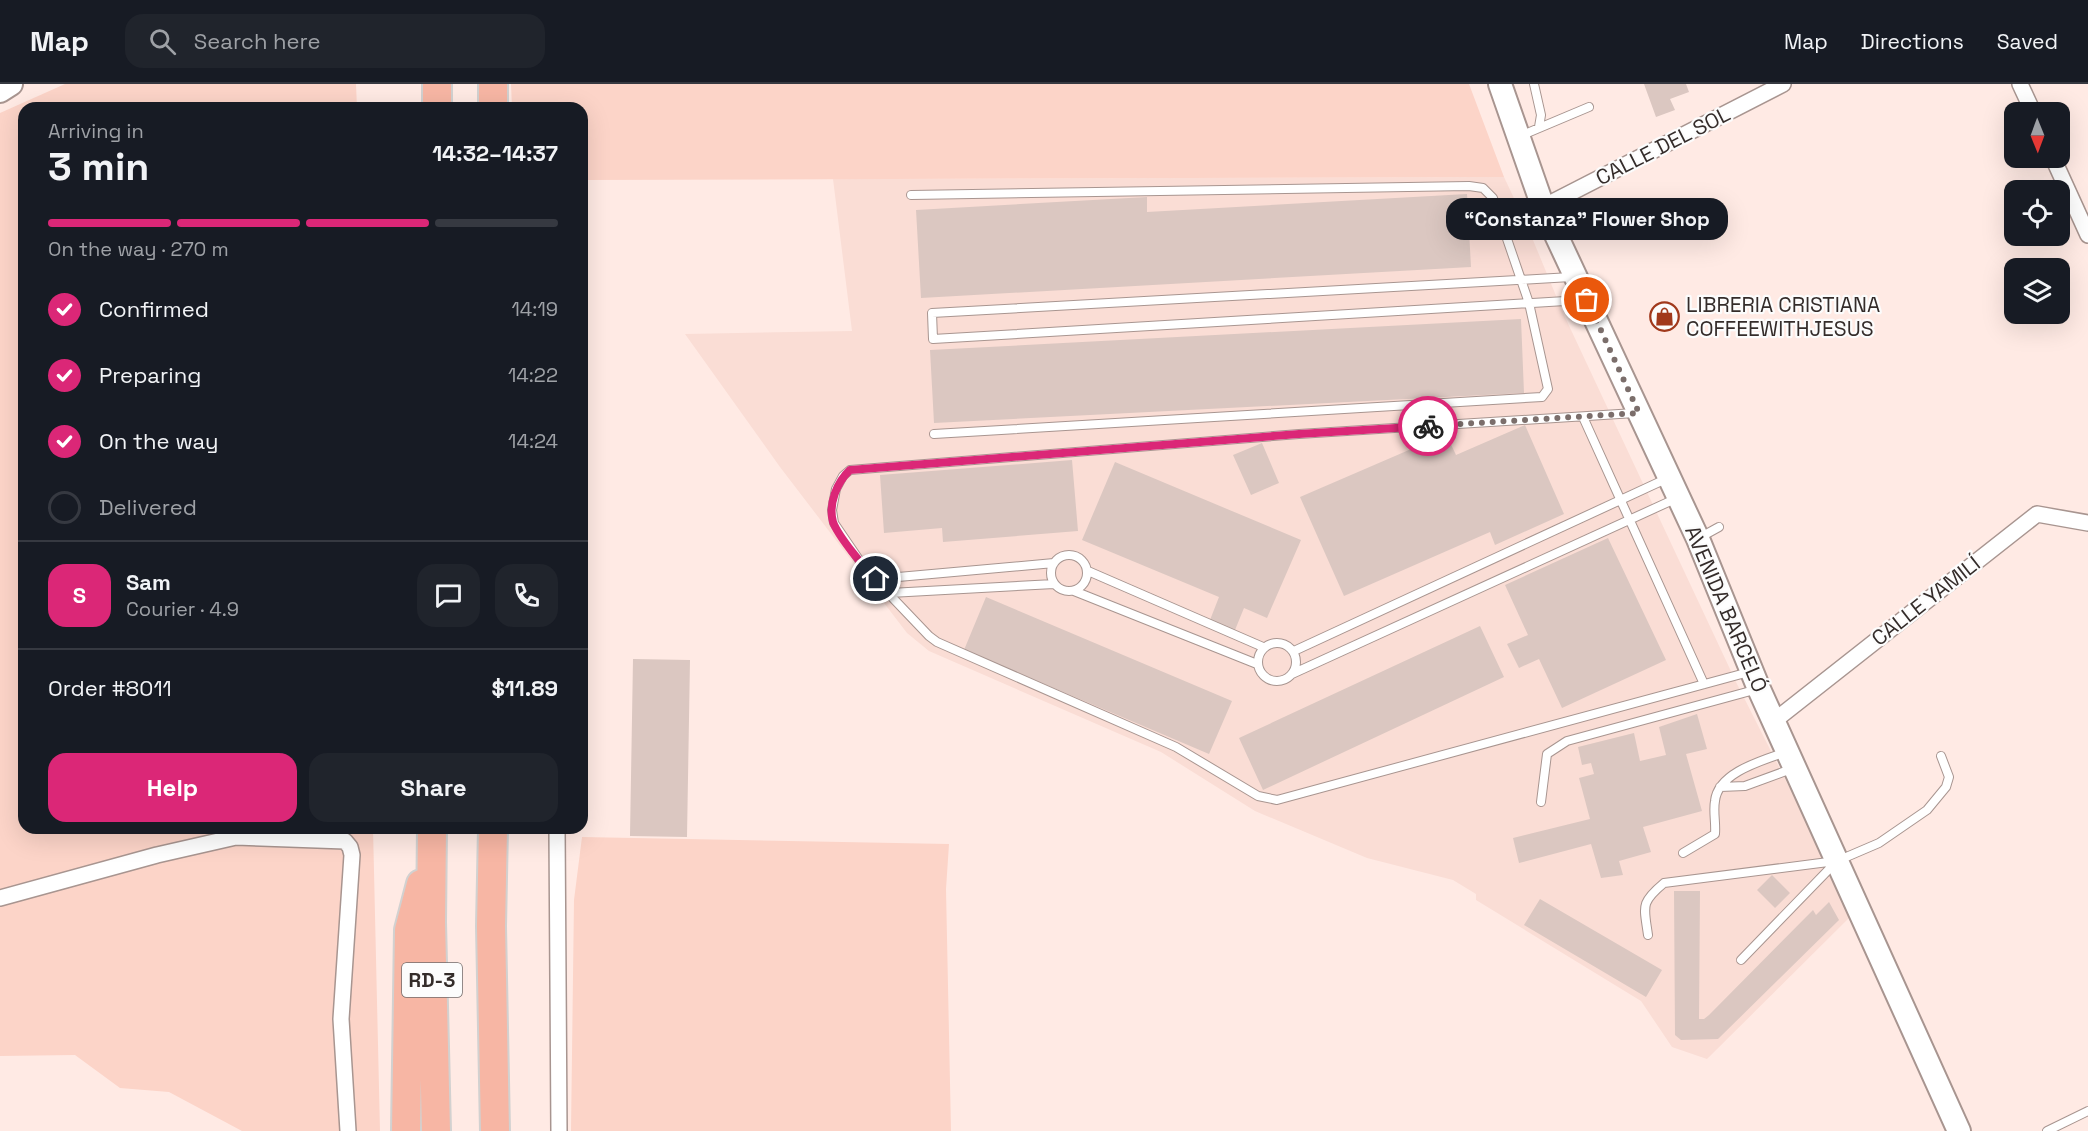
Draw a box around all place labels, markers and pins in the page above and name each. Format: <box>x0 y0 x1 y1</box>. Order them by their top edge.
callout: “Constanza” Flower Shop <box>1446 198 1728 240</box>
pin <box>1561 274 1612 325</box>
place label: LIBRERIA CRISTIANA COFFEEWITHJESUS <box>1686 291 1880 342</box>
shop icon: LIBRERIA CRISTIANA COFFEEWITHJESUS <box>1649 301 1681 333</box>
pin <box>850 553 901 604</box>

